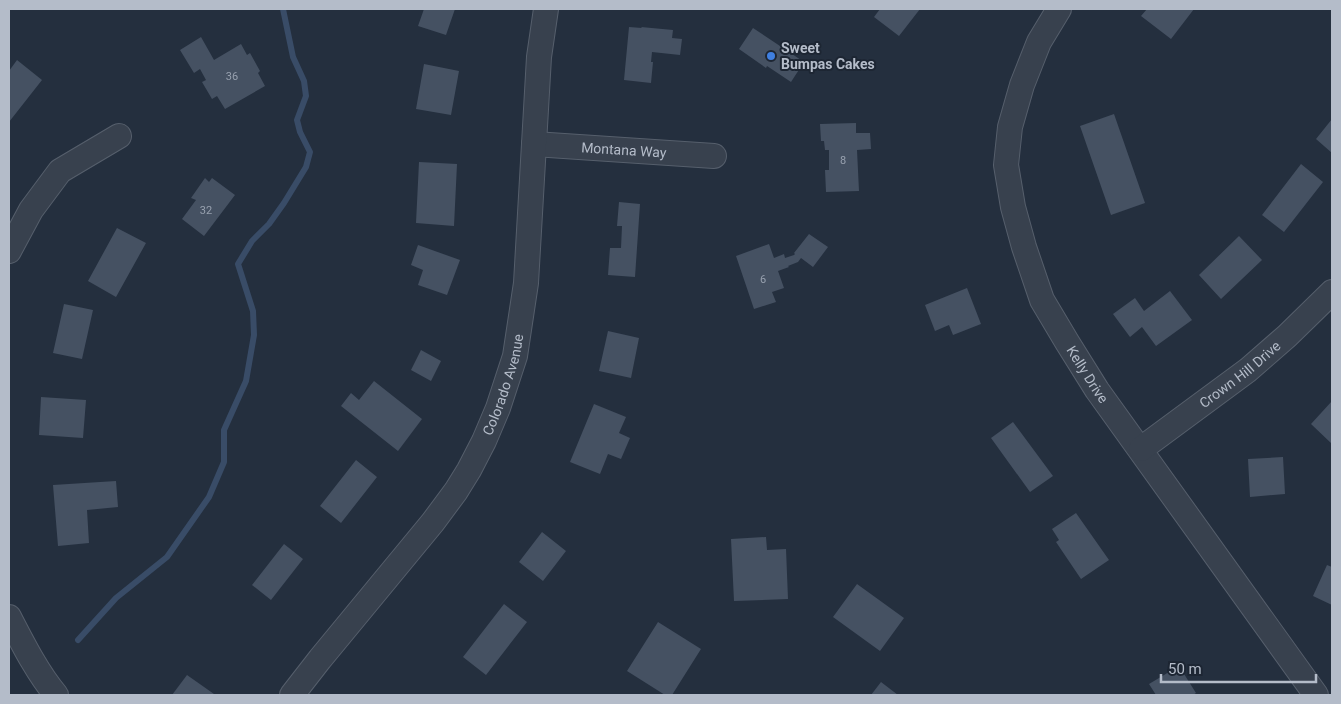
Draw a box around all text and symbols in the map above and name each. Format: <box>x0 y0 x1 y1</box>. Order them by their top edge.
place label: Sweet Bumpas Cakes <box>781 40 875 72</box>
marker: Sweet Bumpas Cakes <box>765 50 777 62</box>
house number: 36 <box>226 70 238 83</box>
street label: Montana Way <box>581 139 667 161</box>
house number: 8 <box>840 154 846 167</box>
house number: 32 <box>200 204 212 217</box>
house number: 6 <box>760 273 766 286</box>
street label: Colorado Avenue <box>479 333 526 438</box>
street label: Crown Hill Drive <box>1196 337 1284 411</box>
street label: Kelly Drive <box>1063 343 1112 406</box>
scale bar <box>1161 652 1316 684</box>
text: 50 m <box>1168 660 1202 678</box>

